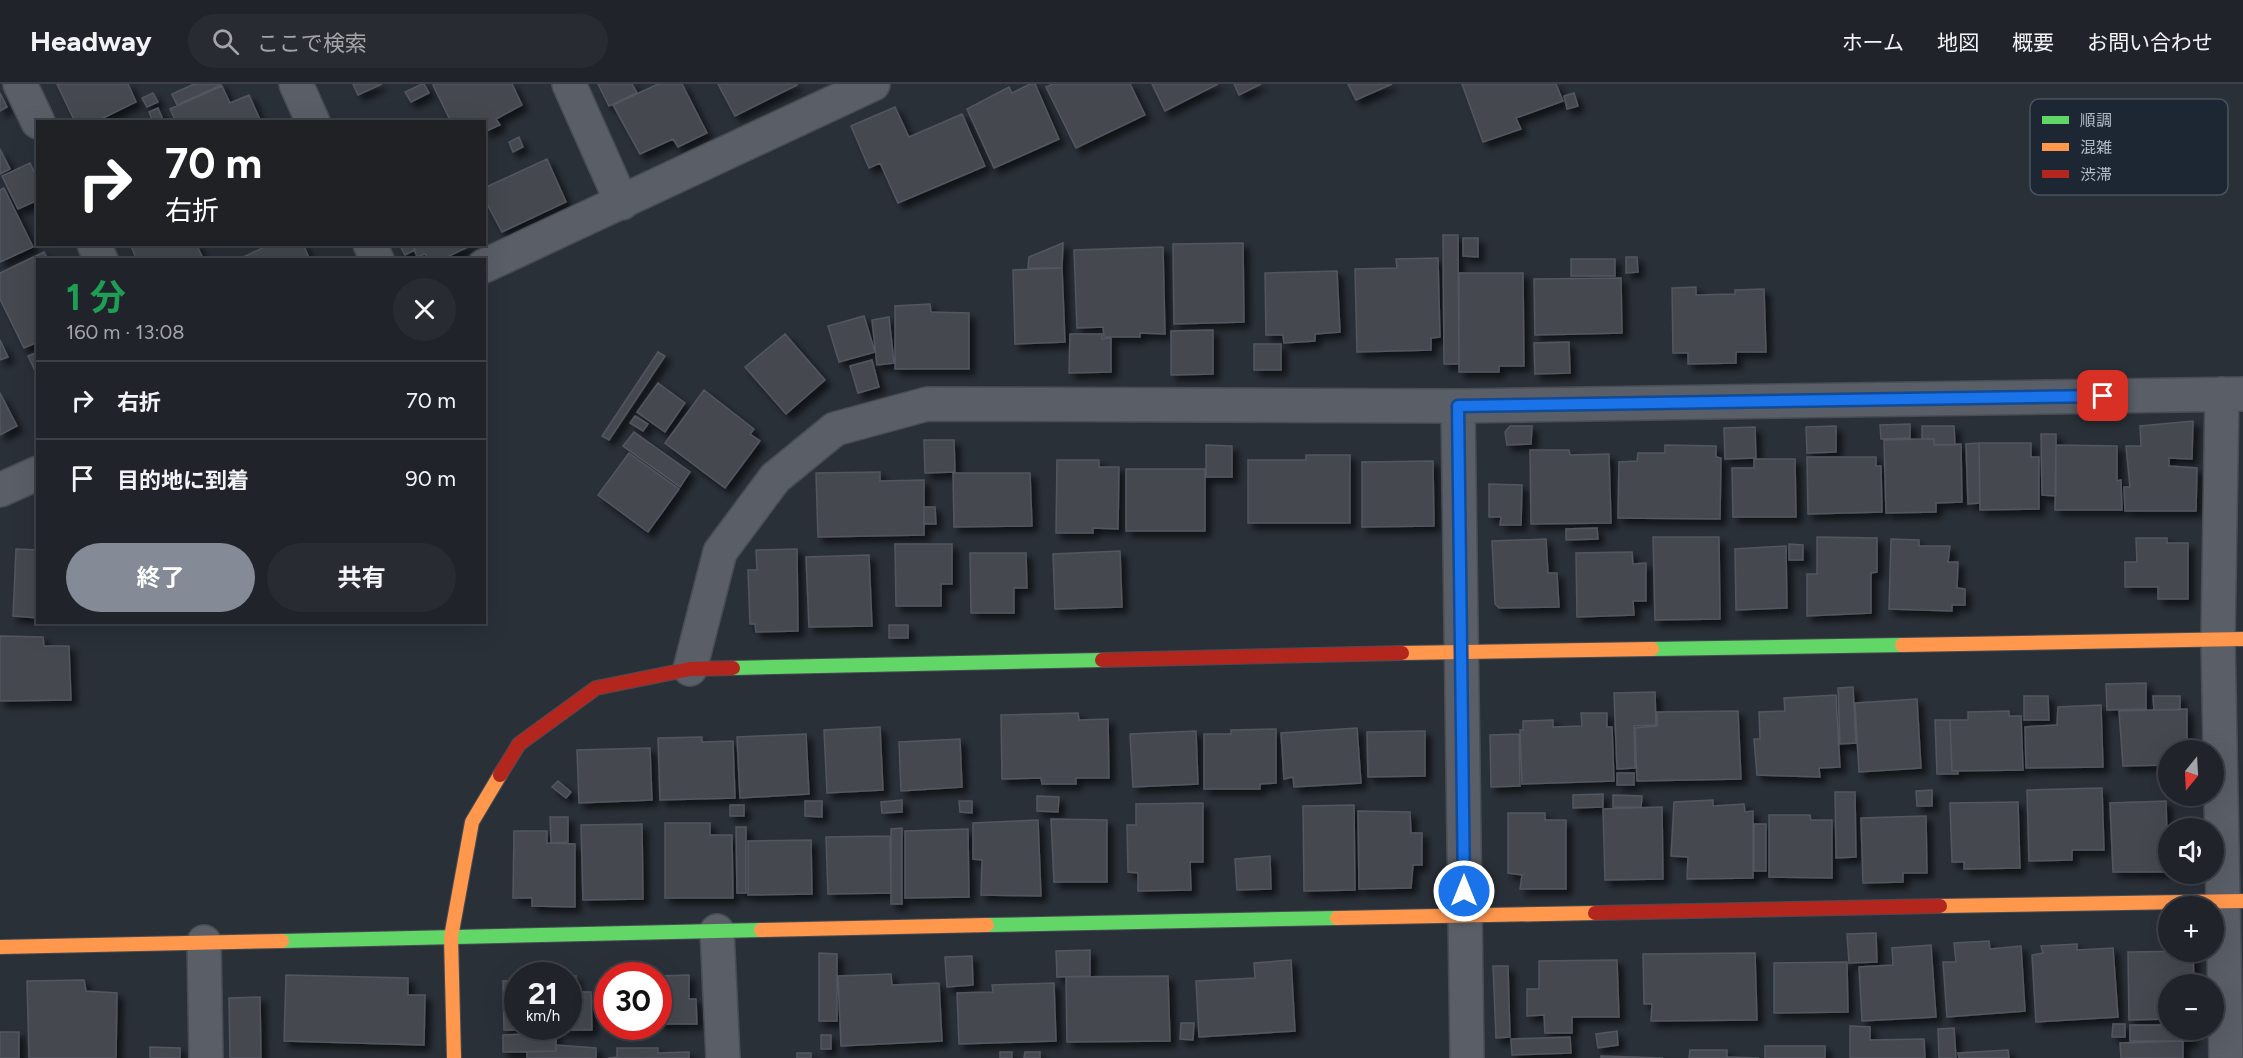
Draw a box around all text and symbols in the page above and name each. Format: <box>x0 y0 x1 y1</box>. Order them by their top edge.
search box <box>188 14 608 68</box>
text: Headway <box>30 24 152 58</box>
icon: search <box>209 25 242 58</box>
text: ここで検索 <box>257 30 367 57</box>
text: ホーム <box>1842 30 1904 55</box>
text: 地図 <box>1937 30 1979 55</box>
text: 概要 <box>2012 30 2054 55</box>
text: お問い合わせ <box>2087 30 2213 55</box>
legend <box>2030 99 2228 195</box>
text: 順調 <box>2080 111 2112 130</box>
text: 70 m <box>165 138 262 189</box>
text: 混雑 <box>2080 138 2112 157</box>
icon: right <box>66 144 144 222</box>
text: 渋滞 <box>2080 165 2112 184</box>
text: 右折 <box>165 194 219 227</box>
text: 1 分 <box>66 276 126 319</box>
button: close <box>393 278 456 341</box>
text: 160 m · 13:08 <box>66 320 185 344</box>
pin <box>2077 370 2128 421</box>
icon: arrive <box>2086 379 2119 412</box>
icon: right <box>66 384 99 417</box>
text: 70 m <box>406 387 456 414</box>
text: 右折 <box>117 389 161 416</box>
icon: arrive <box>66 462 99 495</box>
text: 90 m <box>405 465 456 492</box>
text: 目的地に到着 <box>117 467 249 494</box>
button: 終了 <box>66 543 255 612</box>
button: 共有 <box>267 543 456 612</box>
north arrow <box>2158 740 2224 806</box>
map controls <box>2158 740 2224 1040</box>
button: sound <box>2158 818 2224 884</box>
position arrow <box>1432 859 1496 923</box>
button: + <box>2158 896 2224 962</box>
speed limit sign: 30 <box>594 962 672 1040</box>
button: − <box>2158 974 2224 1040</box>
text: 21 <box>528 975 558 1012</box>
text: km/h <box>526 1007 560 1025</box>

